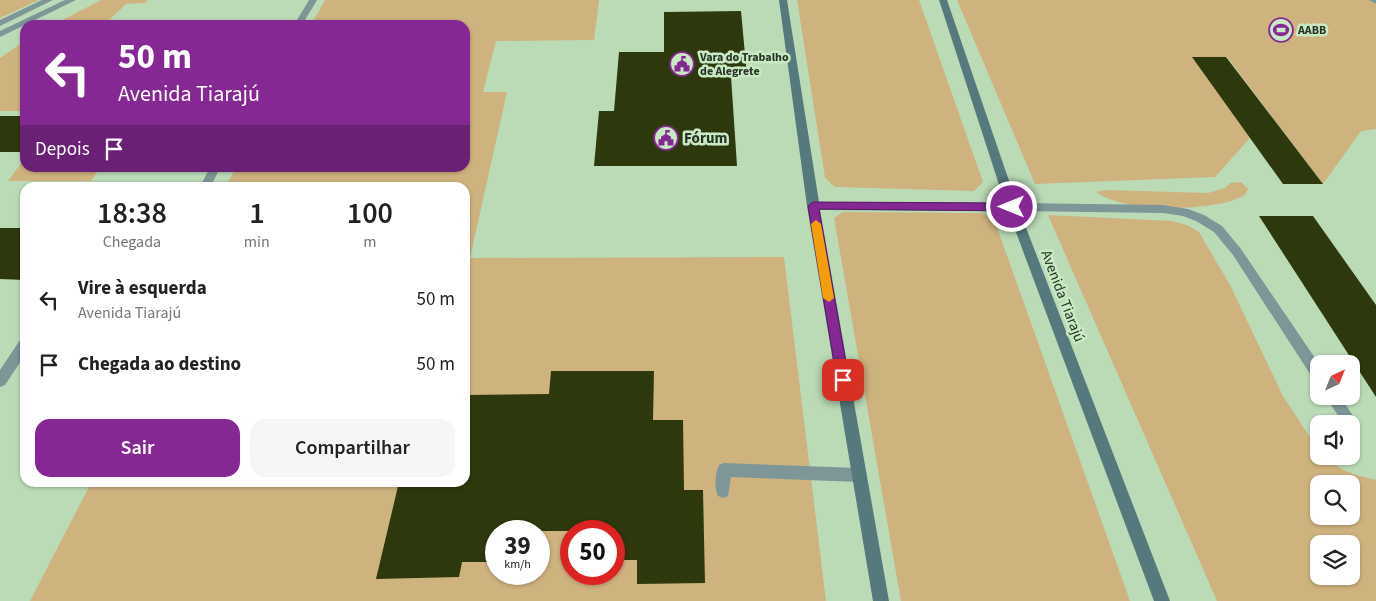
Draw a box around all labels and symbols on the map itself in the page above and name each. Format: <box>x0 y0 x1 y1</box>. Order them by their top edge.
sports icon: AABB <box>1268 17 1294 43</box>
place label: AABB <box>1297 22 1326 39</box>
place label: Vara do Trabalho de Alegrete <box>699 49 789 80</box>
public building icon: Vara do Trabalho de Alegrete <box>669 51 695 77</box>
public building icon: Fórum <box>653 125 679 151</box>
place label: Fórum <box>684 128 727 149</box>
position arrow <box>985 180 1037 232</box>
street label: Avenida Tiarajú <box>1035 247 1090 345</box>
north arrow <box>1310 355 1360 405</box>
pin <box>822 359 864 401</box>
speed limit sign: 50 <box>560 520 625 585</box>

